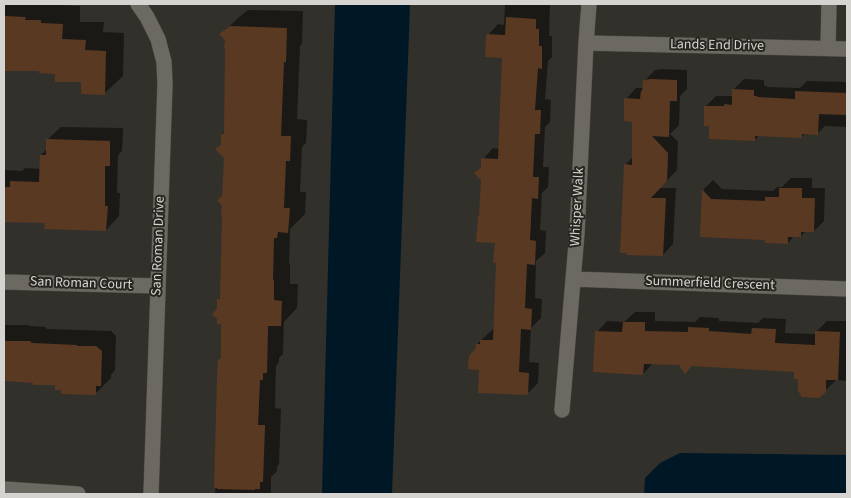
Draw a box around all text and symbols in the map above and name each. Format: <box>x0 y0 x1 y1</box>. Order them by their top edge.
street label: Lands End Drive <box>670 37 764 55</box>
street label: Whisper Walk <box>568 167 588 247</box>
street label: San Roman Drive <box>149 196 169 296</box>
street label: Summerfield Crescent <box>645 273 775 295</box>
street label: San Roman Court <box>30 274 132 294</box>

